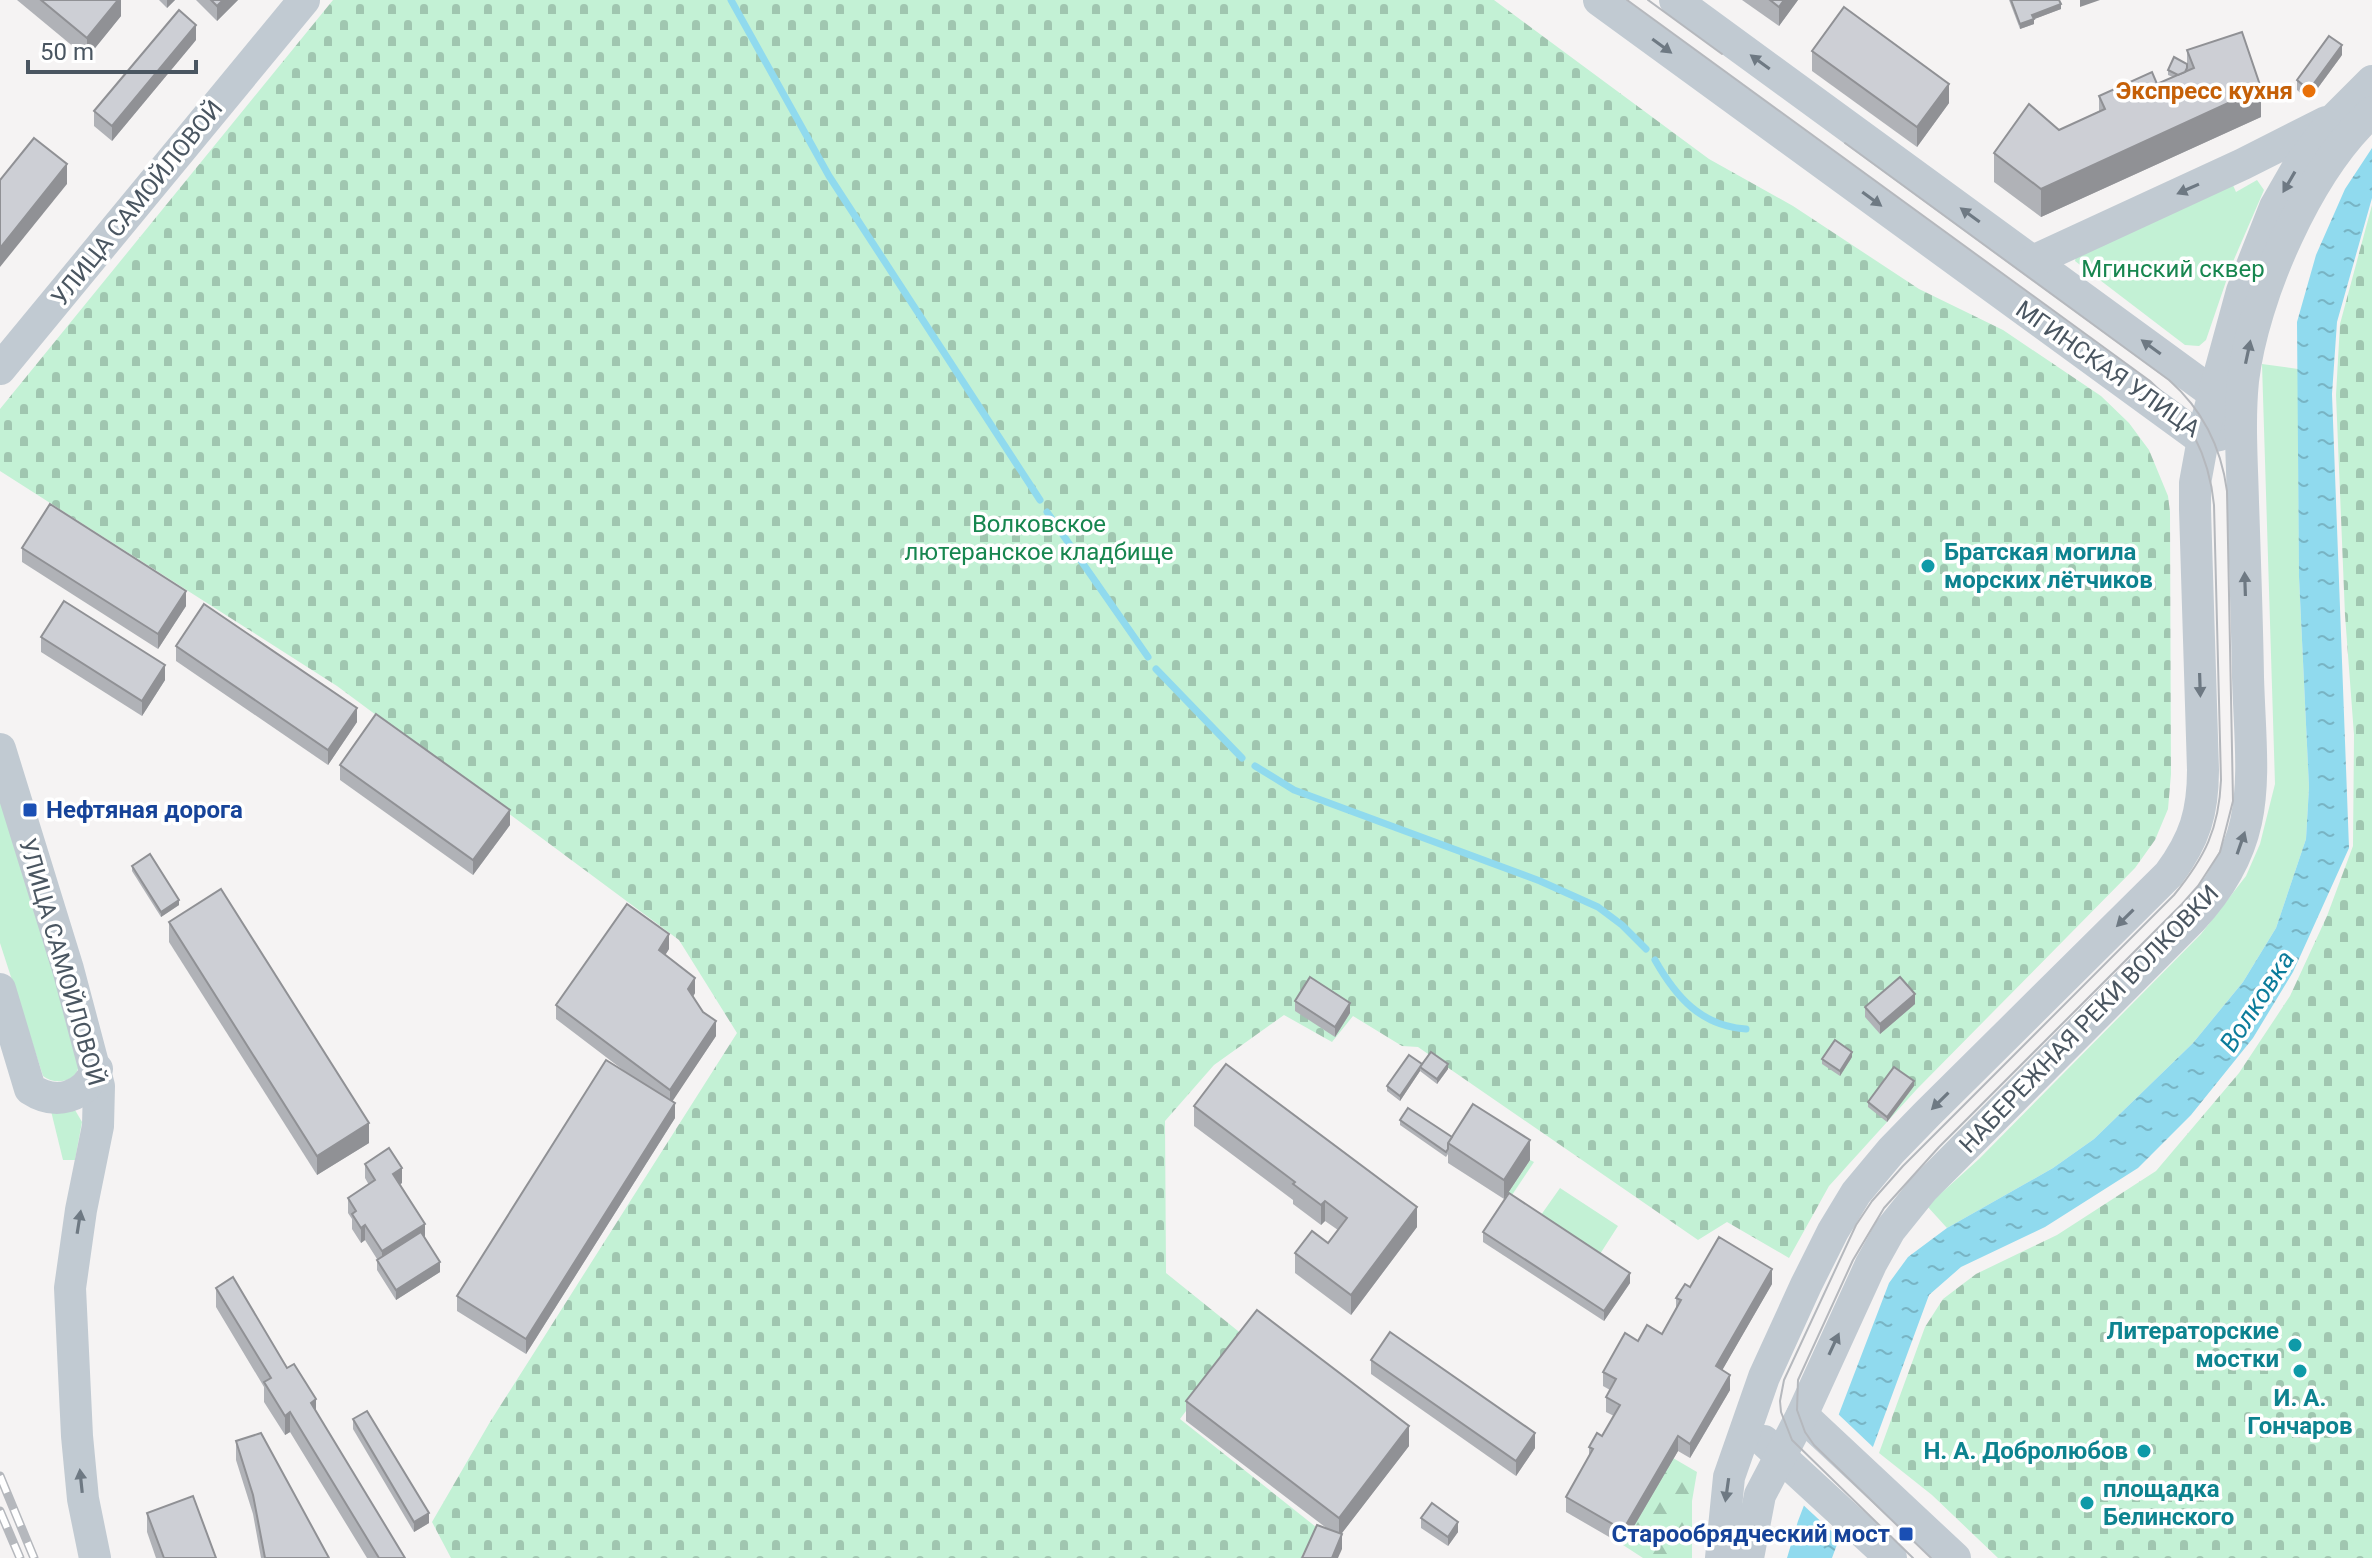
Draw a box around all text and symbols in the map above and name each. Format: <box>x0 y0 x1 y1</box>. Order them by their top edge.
scale bar <box>28 24 196 74</box>
text: 50 m <box>40 38 94 66</box>
one-way arrow <box>1652 38 1673 53</box>
one-way arrow <box>1749 55 1770 70</box>
place label: Экспресс кухня <box>2116 77 2293 105</box>
marker: Экспресс кухня <box>2300 82 2318 100</box>
street label: УЛИЦА САМОЙЛОВОЙ <box>46 95 228 311</box>
one-way arrow <box>2282 171 2296 194</box>
one-way arrow <box>2176 182 2200 196</box>
one-way arrow <box>1862 191 1883 206</box>
one-way arrow <box>1959 207 1981 223</box>
park label: Мгинский сквер <box>2081 255 2265 283</box>
street label: МГИНСКАЯ УЛИЦА <box>2010 295 2206 443</box>
one-way arrow <box>2140 339 2161 355</box>
one-way arrow <box>2242 340 2255 365</box>
park label: Волковское лютеранское кладбище <box>905 510 1173 566</box>
place label: Братская могила морских лётчиков <box>1944 538 2153 594</box>
marker: Братская могила морских лётчиков <box>1919 557 1937 575</box>
one-way arrow <box>2239 571 2252 596</box>
one-way arrow <box>2194 673 2207 698</box>
place label: Нефтяная дорога <box>46 796 243 824</box>
marker: Нефтяная дорога <box>21 801 39 819</box>
one-way arrow <box>2235 831 2248 855</box>
street label: УЛИЦА САМОЙЛОВОЙ <box>13 835 111 1089</box>
street label: НАБЕРЕЖНАЯ РЕКИ ВОЛКОВКИ <box>1954 879 2224 1159</box>
one-way arrow <box>2116 908 2135 927</box>
water label: Волковка <box>2213 945 2301 1057</box>
one-way arrow <box>1931 1091 1950 1110</box>
one-way arrow <box>73 1209 86 1234</box>
place label: Литераторские мостки <box>2106 1317 2279 1373</box>
one-way arrow <box>1827 1332 1841 1355</box>
marker: Литераторские мостки <box>2286 1336 2304 1354</box>
marker: И. А. Гончаров <box>2291 1362 2309 1380</box>
place label: И. А. Гончаров <box>2247 1384 2353 1440</box>
place label: Н. А. Добролюбов <box>1923 1437 2128 1465</box>
marker: Н. А. Добролюбов <box>2135 1442 2153 1460</box>
one-way arrow <box>75 1468 88 1493</box>
place label: площадка Белинского <box>2103 1475 2234 1531</box>
one-way arrow <box>1720 1478 1733 1503</box>
marker: площадка Белинского <box>2078 1494 2096 1512</box>
place label: Старообрядческий мост <box>1612 1520 1890 1548</box>
marker: Старообрядческий мост <box>1897 1525 1915 1543</box>

